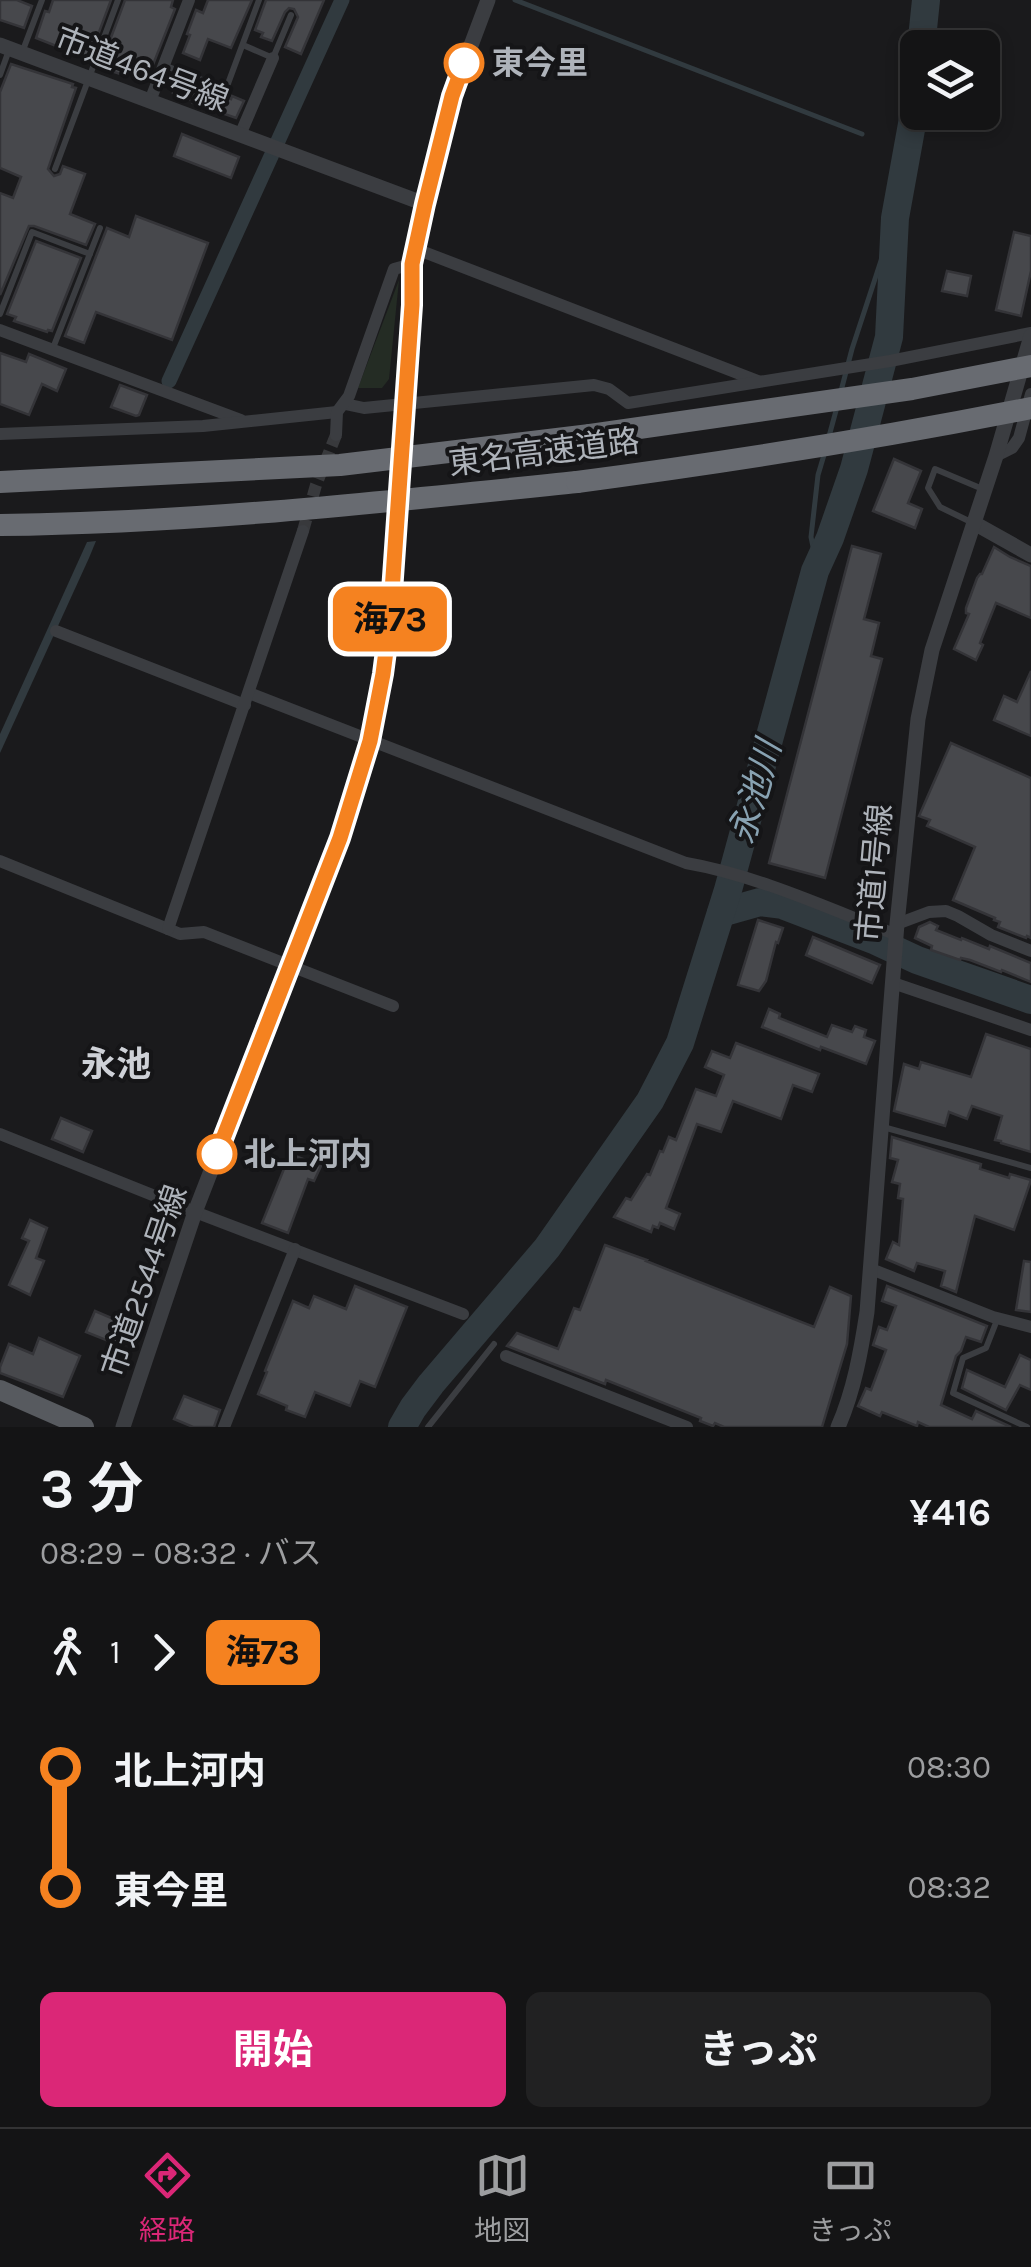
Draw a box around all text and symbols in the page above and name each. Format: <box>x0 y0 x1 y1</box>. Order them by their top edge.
street label: 市道464号線 <box>50 20 233 119</box>
map controls <box>900 30 1000 130</box>
button: layers <box>900 30 1000 130</box>
marker: 東今里 <box>445 44 483 82</box>
place label: 東今里 <box>492 45 588 82</box>
street label: 東名高速道路 <box>447 422 642 483</box>
line badge: 海73 <box>332 586 448 652</box>
text: 海73 <box>353 599 427 640</box>
water label: 永池川 <box>721 732 791 848</box>
street label: 市道1号線 <box>850 802 899 944</box>
district label: 永池 <box>81 1044 151 1085</box>
marker: 北上河内 <box>198 1135 236 1173</box>
place label: 北上河内 <box>244 1136 372 1173</box>
street label: 市道2544号線 <box>94 1180 195 1382</box>
text: 3 分 <box>40 1457 143 1521</box>
text: ¥416 <box>909 1490 991 1535</box>
text: 08:29 – 08:32 · バス <box>40 1535 322 1572</box>
icon: walk <box>40 1625 95 1680</box>
icon: forward <box>136 1625 191 1680</box>
text: 海73 <box>226 1632 300 1673</box>
text: 1 <box>110 1634 121 1671</box>
text: 北上河内 <box>114 1749 266 1794</box>
text: 08:30 <box>907 1749 991 1786</box>
text: 東今里 <box>114 1869 228 1914</box>
text: 08:32 <box>908 1869 991 1906</box>
button: 開始 <box>40 1992 506 2107</box>
button: きっぷ <box>526 1992 991 2107</box>
tab: 経路 <box>139 2148 195 2248</box>
tab: 地図 <box>474 2148 530 2248</box>
tab: きっぷ <box>809 2148 892 2248</box>

